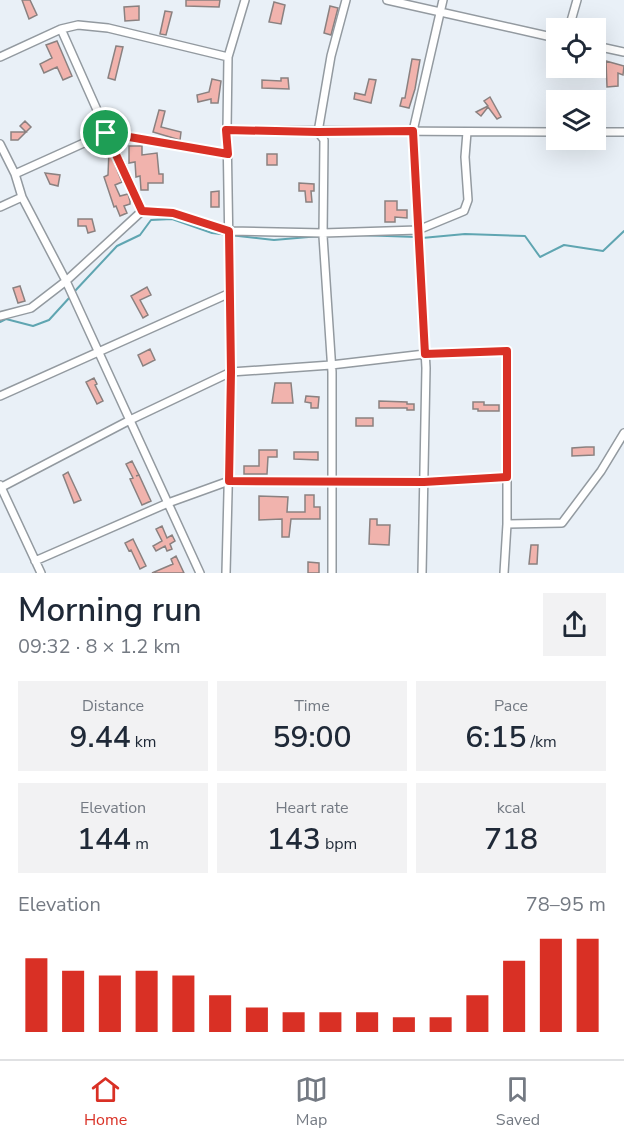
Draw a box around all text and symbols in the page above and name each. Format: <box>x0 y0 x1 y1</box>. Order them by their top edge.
map controls <box>546 18 606 150</box>
button: locate <box>546 18 606 78</box>
button: layers <box>546 90 606 150</box>
pin <box>80 107 131 158</box>
icon: arrive <box>89 116 122 149</box>
text: Morning run <box>18 588 202 633</box>
button: share <box>543 593 606 656</box>
text: 09:32 · 8 × 1.2 km <box>18 633 181 660</box>
text: Distance <box>82 695 144 717</box>
text: Time <box>294 695 330 717</box>
text: Pace <box>494 695 528 717</box>
text: 9.44 <box>70 717 131 758</box>
text: 59:00 <box>272 717 352 758</box>
text: 6:15 <box>465 717 526 758</box>
text: km <box>131 731 156 753</box>
text: /km <box>526 731 557 753</box>
text: Elevation <box>80 797 146 819</box>
text: Heart rate <box>275 797 349 819</box>
text: kcal <box>497 797 525 819</box>
text: 144 <box>77 819 131 860</box>
text: 143 <box>267 819 321 860</box>
text: 718 <box>484 819 538 860</box>
text: m <box>131 833 149 855</box>
text: bpm <box>321 833 357 855</box>
text: Elevation <box>18 891 101 918</box>
text: 78–95 m <box>526 891 606 918</box>
tab: Home <box>84 1073 127 1131</box>
tab: Map <box>295 1073 328 1131</box>
tab: Saved <box>496 1073 540 1131</box>

